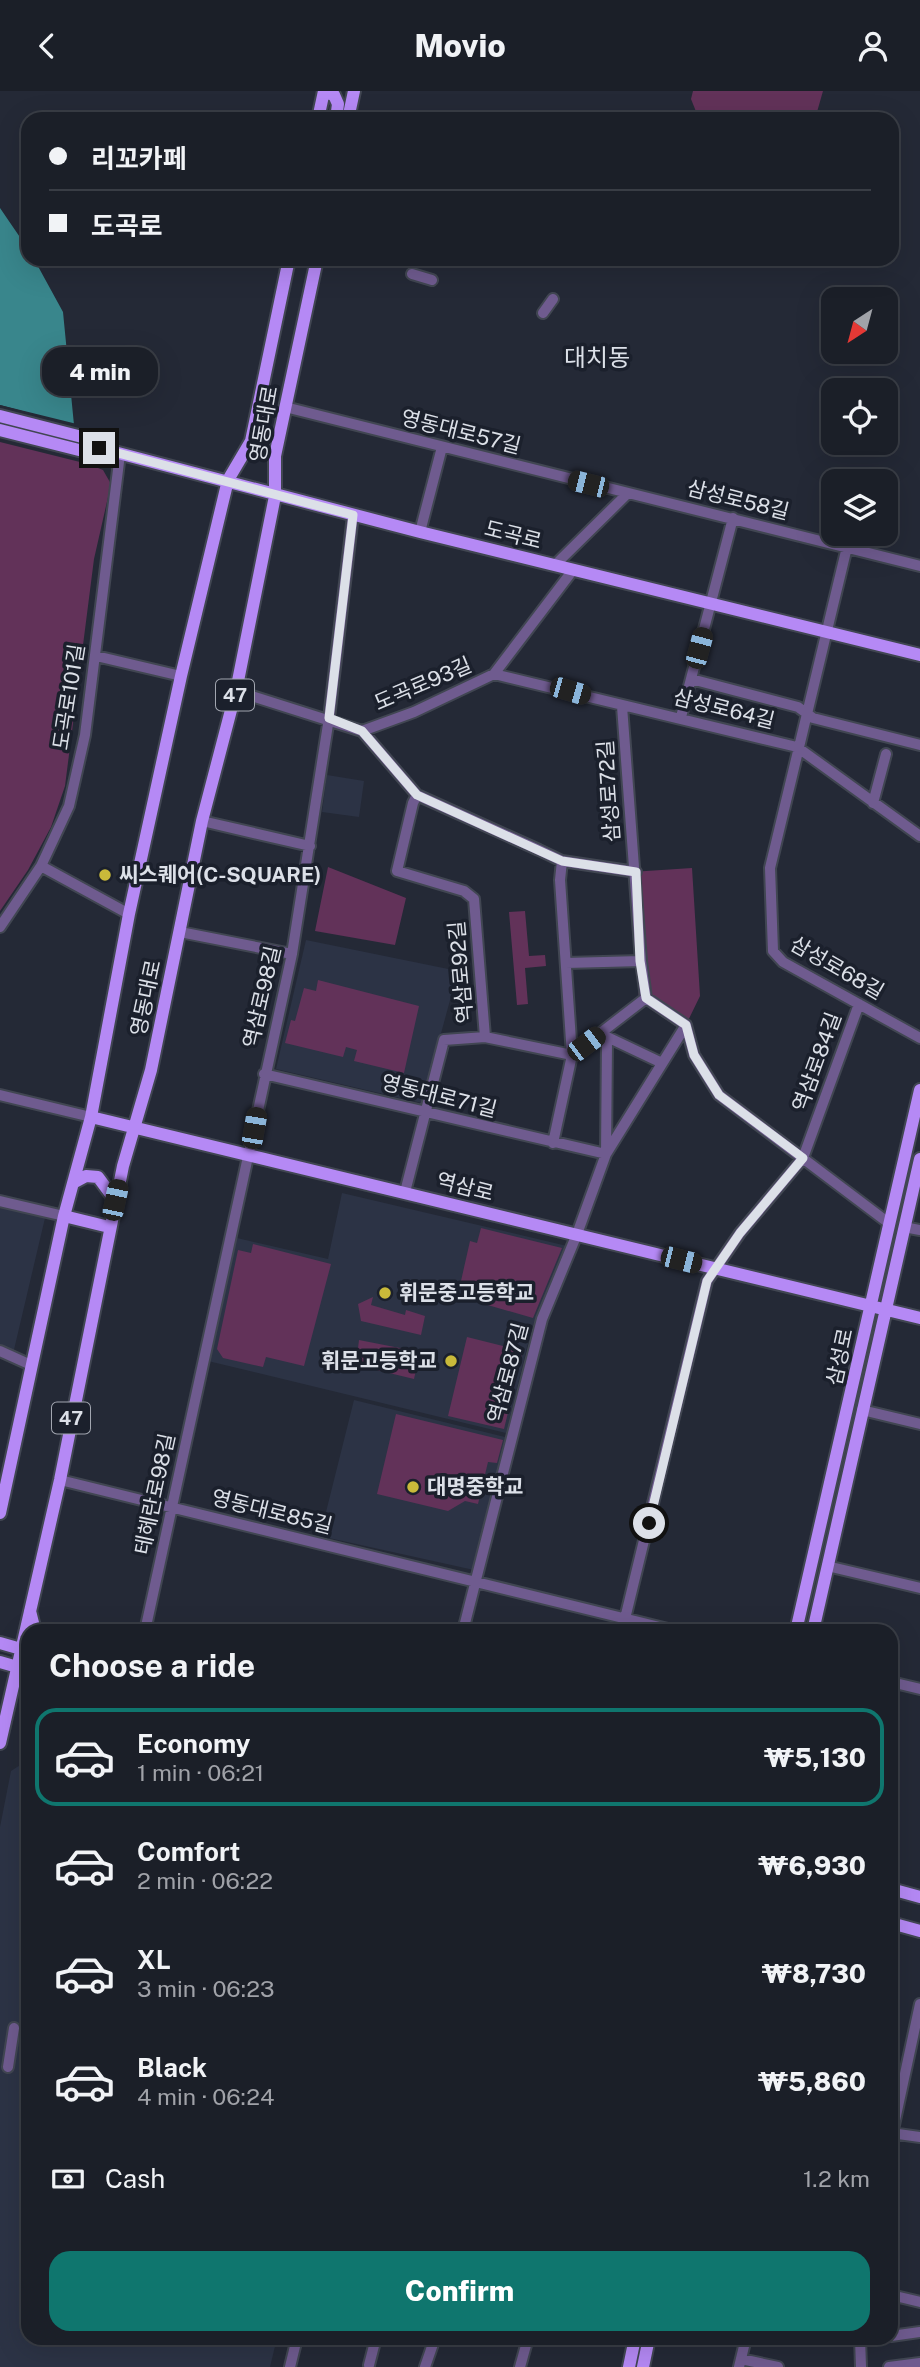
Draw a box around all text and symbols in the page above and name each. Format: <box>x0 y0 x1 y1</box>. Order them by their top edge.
icon: back <box>28 27 66 65</box>
text: Movio <box>414 27 506 64</box>
icon: person <box>854 27 892 65</box>
text: 리꼬카페 <box>91 143 187 174</box>
text: 도곡로 <box>91 210 163 241</box>
north arrow <box>821 287 898 364</box>
map controls <box>821 287 898 546</box>
district label: 대치동 <box>564 343 630 371</box>
callout: 4 min <box>41 347 157 395</box>
text: 4 min <box>69 358 131 385</box>
button: locate <box>821 378 898 455</box>
street label: 영동대로 <box>244 384 283 464</box>
street label: 영동대로57길 <box>399 405 524 458</box>
route end <box>83 432 115 464</box>
car <box>566 469 611 499</box>
button: layers <box>821 469 898 546</box>
street label: 삼성로58길 <box>684 475 792 524</box>
street label: 도곡로 <box>482 515 544 554</box>
car <box>684 625 715 671</box>
street label: 도곡로101길 <box>48 642 89 752</box>
street label: 도곡로93길 <box>370 652 475 715</box>
car <box>547 675 594 707</box>
road number: 47 <box>216 680 254 711</box>
street label: 삼성로64길 <box>671 684 777 733</box>
street label: 삼성로72길 <box>592 739 625 843</box>
place label: 씨스퀘어(C-SQUARE) <box>119 862 321 887</box>
marker: 씨스퀘어(C-SQUARE) <box>97 867 113 883</box>
street label: 역삼로92길 <box>444 920 477 1024</box>
street label: 삼성로68길 <box>786 931 888 1004</box>
street label: 역삼로98길 <box>238 943 285 1050</box>
street label: 영동대로 <box>125 958 166 1038</box>
street label: 역삼로84길 <box>787 1009 846 1115</box>
car <box>563 1023 610 1065</box>
street label: 영동대로71길 <box>379 1069 499 1122</box>
car <box>241 1105 268 1151</box>
street label: 역삼로 <box>434 1167 496 1206</box>
car <box>101 1177 130 1223</box>
car <box>659 1245 704 1275</box>
place label: 휘문중고등학교 <box>399 1280 534 1305</box>
marker: 휘문중고등학교 <box>377 1285 393 1301</box>
street label: 역삼로87길 <box>482 1320 533 1426</box>
street label: 삼성로 <box>821 1326 858 1388</box>
place label: 휘문고등학교 <box>321 1348 437 1373</box>
marker: 휘문고등학교 <box>443 1353 459 1369</box>
road number: 47 <box>52 1403 90 1434</box>
street label: 테헤란로98길 <box>129 1431 180 1557</box>
place label: 대명중학교 <box>427 1474 524 1499</box>
marker: 대명중학교 <box>405 1479 421 1495</box>
street label: 영동대로85길 <box>209 1484 335 1539</box>
route start <box>633 1507 665 1539</box>
text: Choose a ride <box>49 1647 255 1684</box>
icon: car <box>53 1726 116 1789</box>
text: Economy <box>137 1728 250 1759</box>
text: ₩5,130 <box>764 1742 866 1773</box>
text: 1 min · 06:21 <box>137 1759 264 1786</box>
icon: car <box>53 1834 116 1897</box>
text: Comfort <box>137 1836 240 1867</box>
text: ₩6,930 <box>758 1850 866 1881</box>
text: 2 min · 06:22 <box>137 1867 273 1894</box>
icon: car <box>53 1942 116 2005</box>
text: XL <box>137 1944 171 1975</box>
text: ₩8,730 <box>762 1958 866 1989</box>
text: 3 min · 06:23 <box>137 1975 274 2002</box>
icon: car <box>53 2050 116 2113</box>
text: Black <box>137 2052 207 2083</box>
text: ₩5,860 <box>758 2066 866 2097</box>
text: 4 min · 06:24 <box>137 2083 274 2110</box>
icon: cash <box>49 2160 87 2198</box>
text: Cash <box>105 2163 165 2194</box>
text: 1.2 km <box>803 2165 870 2192</box>
button: Confirm <box>49 2251 870 2331</box>

